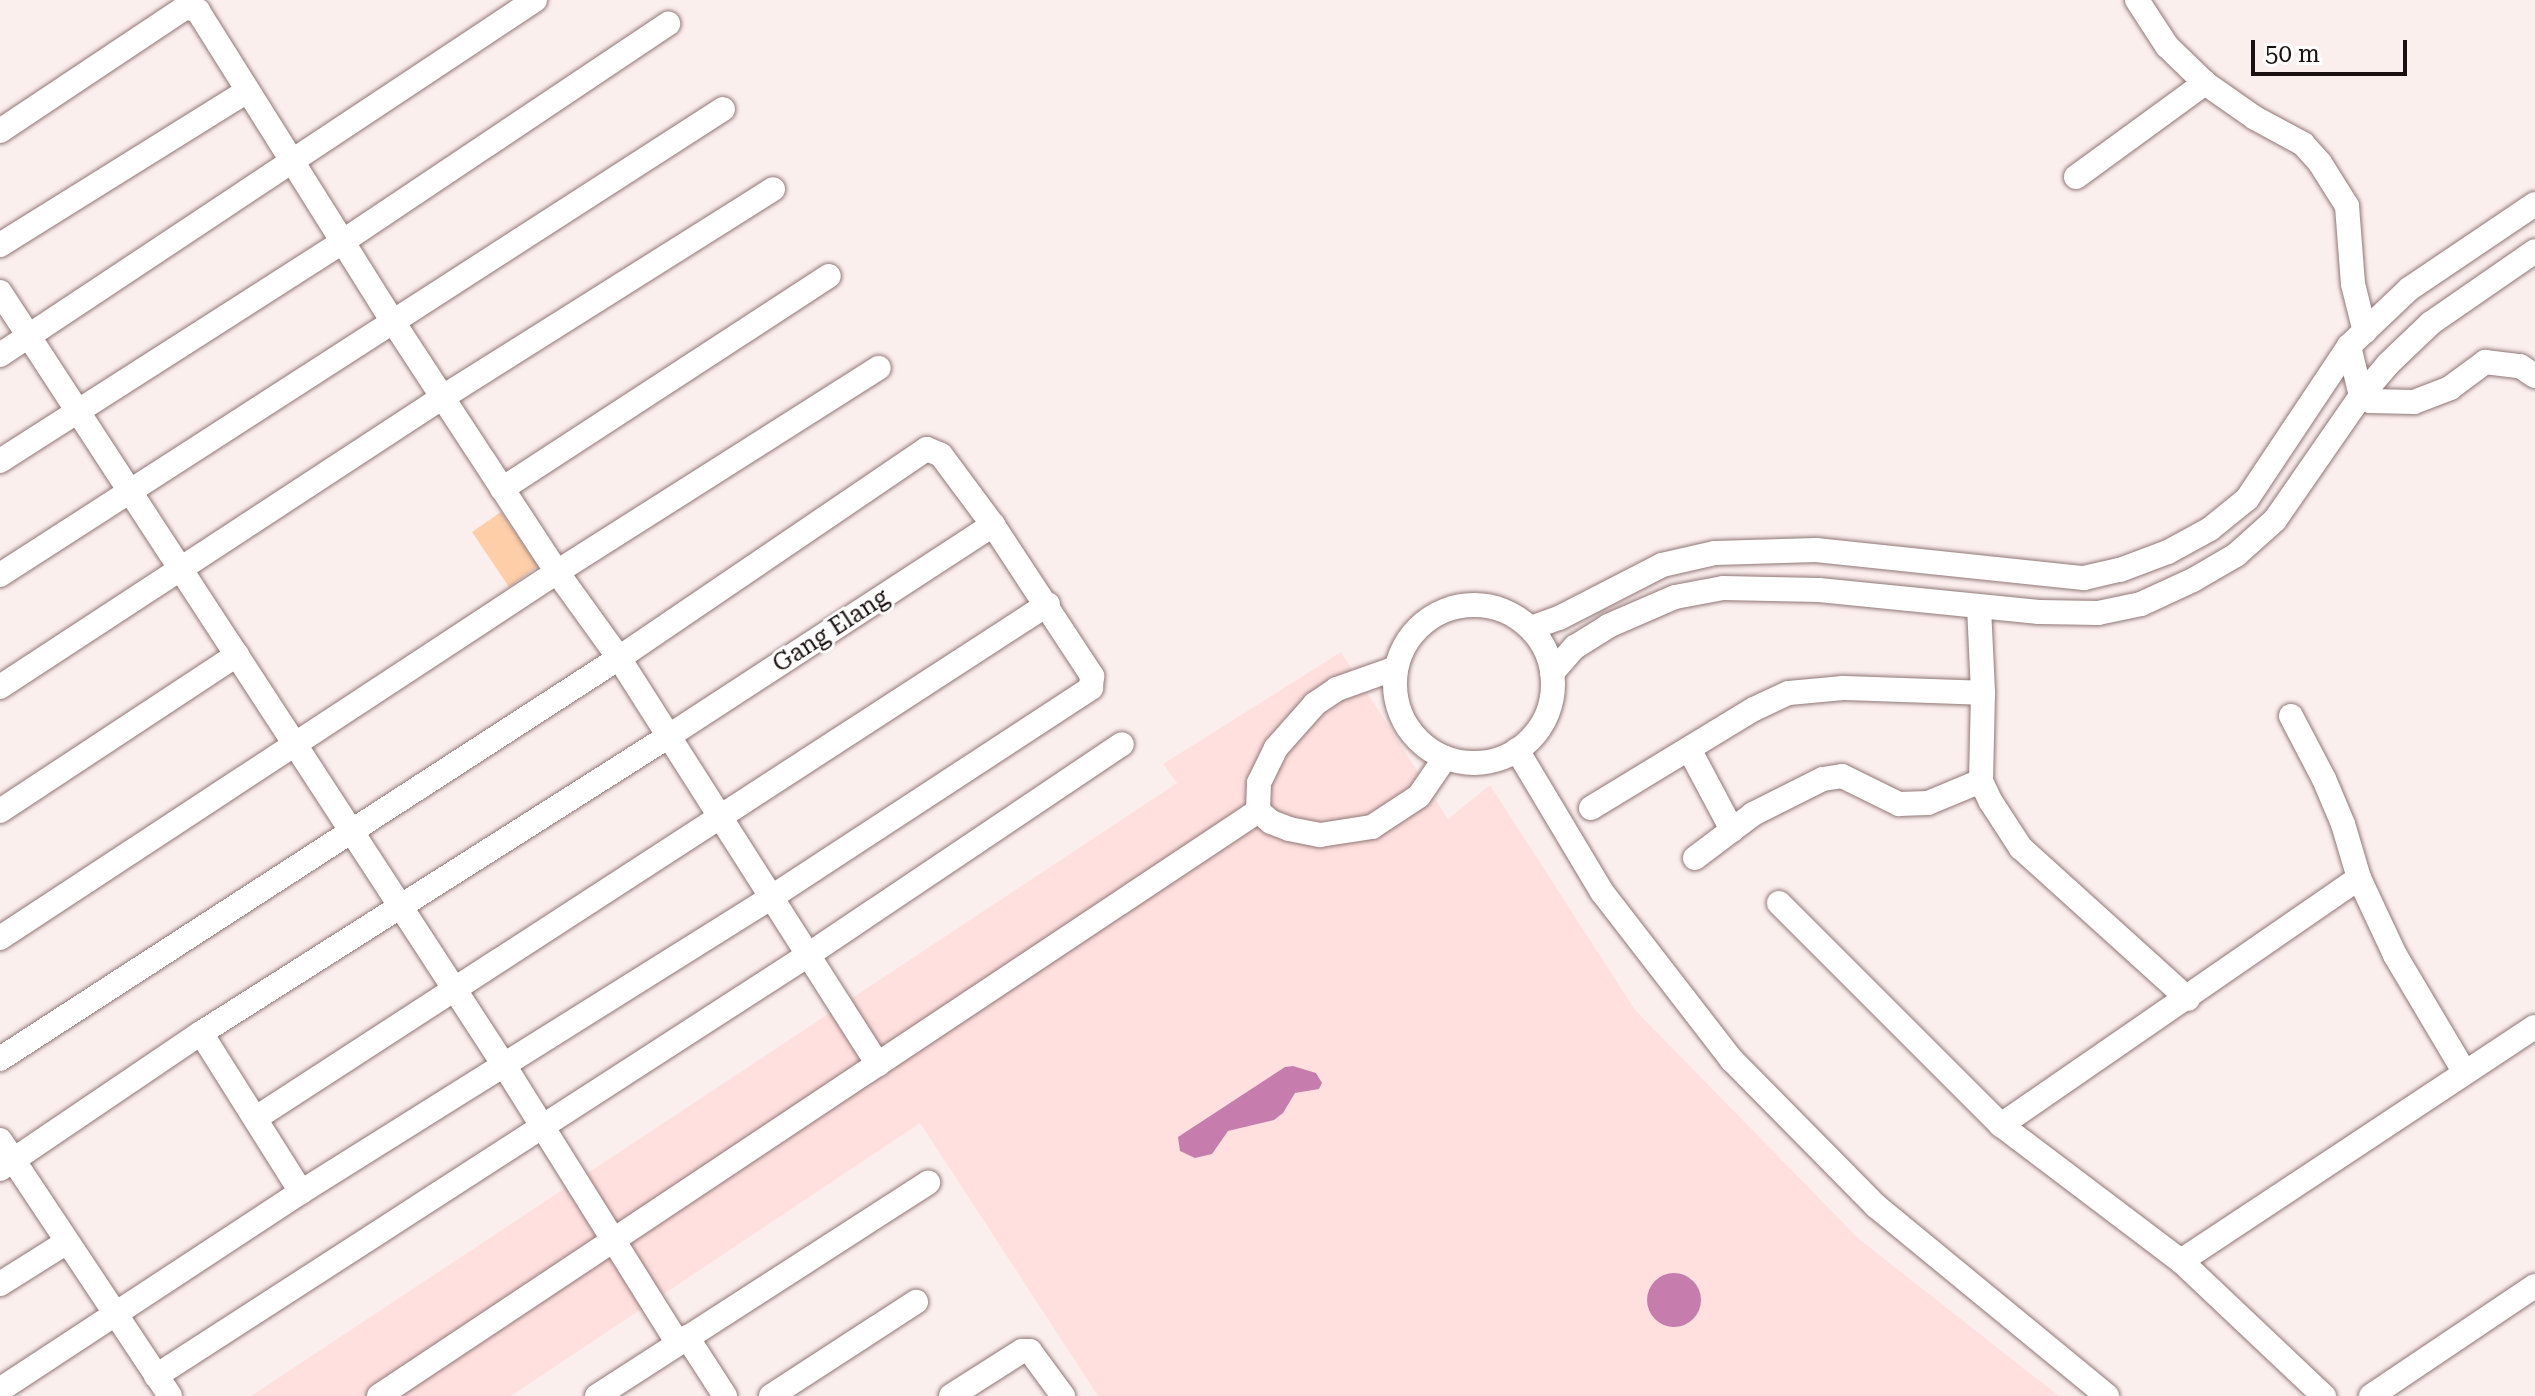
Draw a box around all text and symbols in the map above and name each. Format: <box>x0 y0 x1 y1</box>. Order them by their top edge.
scale bar <box>2255 24 2411 74</box>
text: 50 m <box>2265 40 2320 68</box>
street label: Gang Elang <box>768 583 894 679</box>

